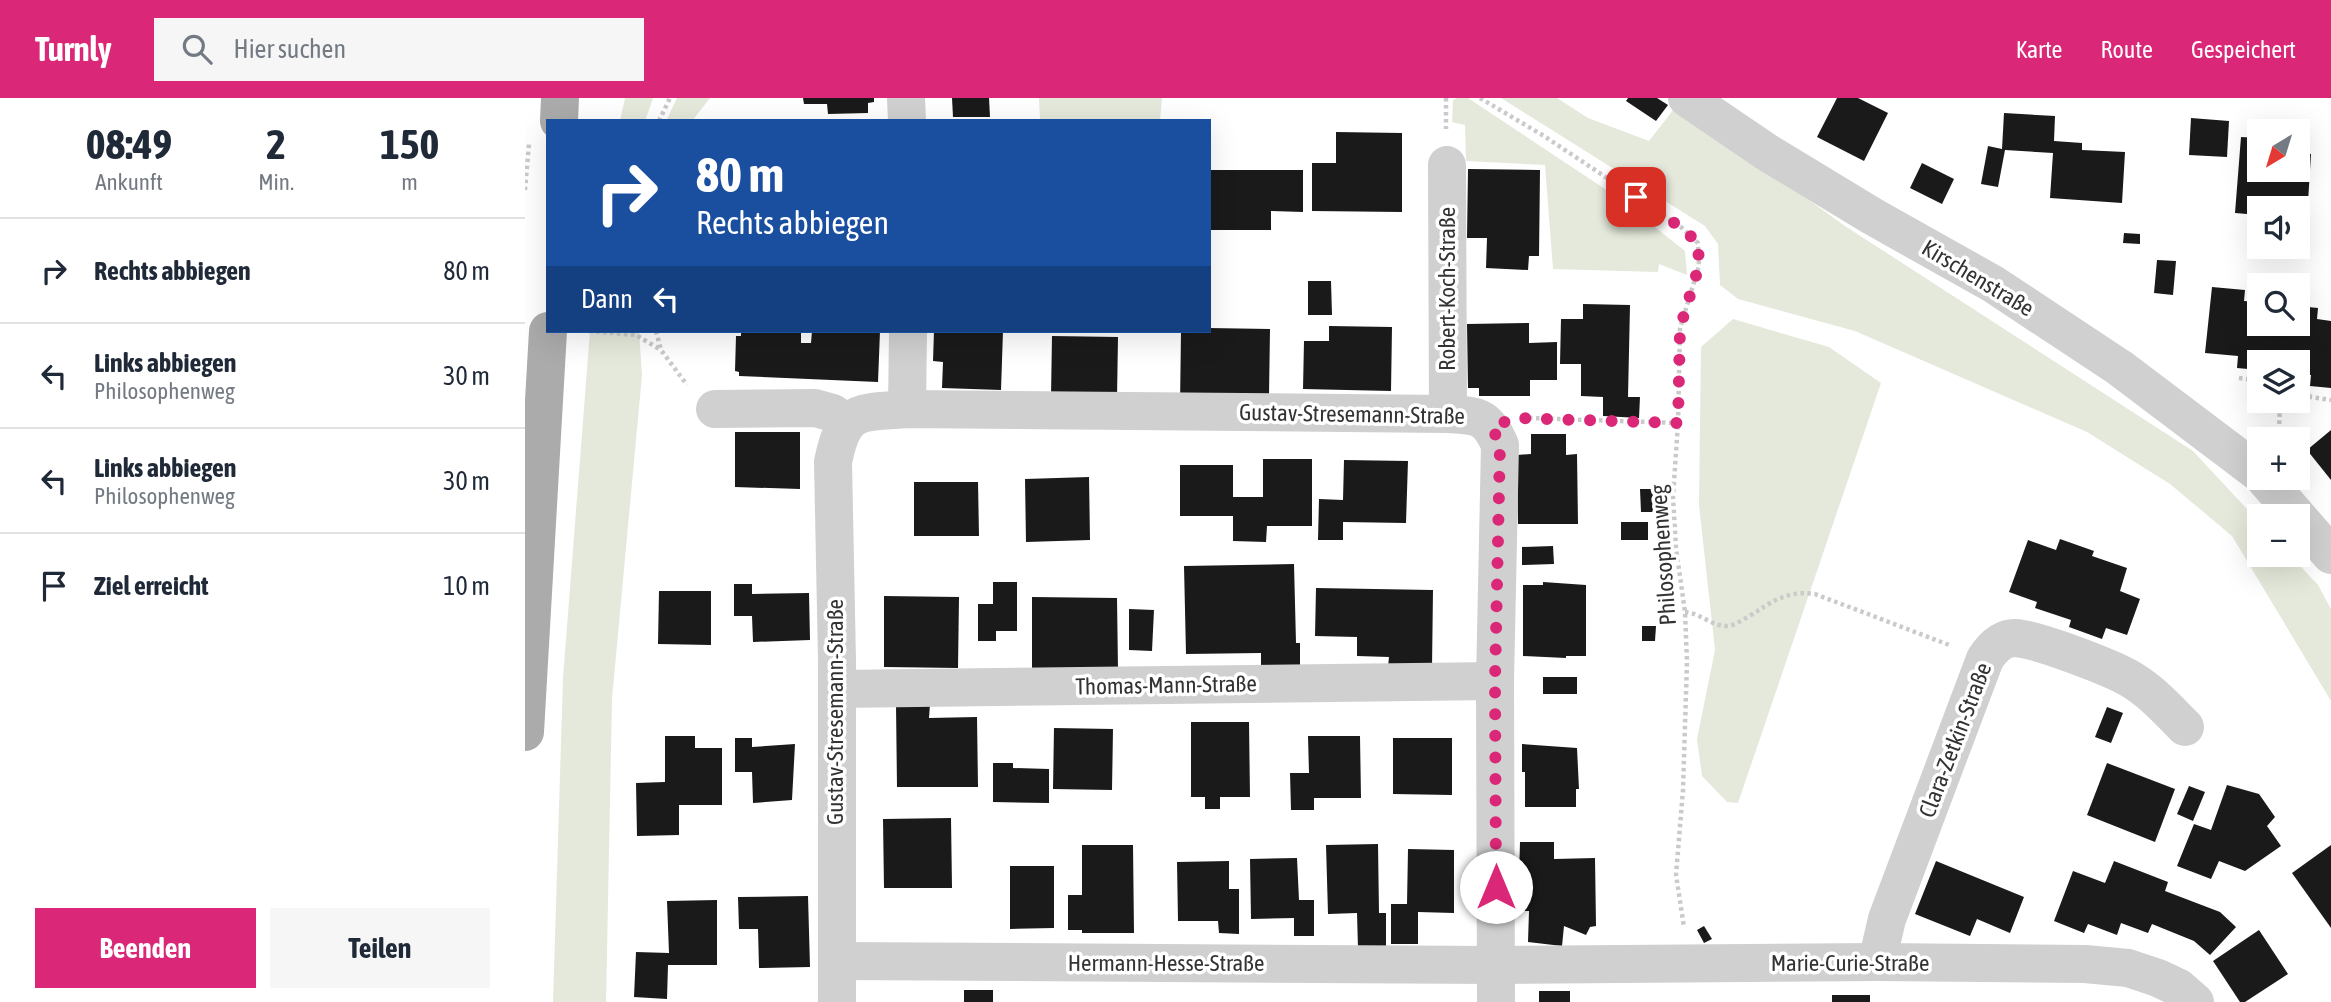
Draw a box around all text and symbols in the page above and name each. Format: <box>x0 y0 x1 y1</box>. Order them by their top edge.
search box <box>154 18 644 81</box>
text: Turnly <box>35 30 112 68</box>
icon: search <box>178 30 216 68</box>
text: Hier suchen <box>234 34 346 64</box>
text: Karte <box>2016 36 2062 63</box>
text: Route <box>2100 36 2153 63</box>
text: Gespeichert <box>2191 36 2296 63</box>
north arrow <box>2247 119 2310 182</box>
map controls <box>2247 119 2310 567</box>
text: 08:49 <box>86 120 172 168</box>
text: 2 <box>266 120 286 168</box>
text: 150 <box>380 120 439 168</box>
text: 80 m <box>696 146 784 202</box>
icon: right <box>581 147 672 238</box>
pin <box>1606 167 1666 227</box>
text: Ankunft <box>95 169 163 195</box>
text: Min. <box>258 169 294 195</box>
text: m <box>401 169 418 195</box>
icon: arrive <box>1617 178 1655 216</box>
button: sound <box>2247 196 2310 259</box>
text: Rechts abbiegen <box>696 204 889 241</box>
street label: Robert-Koch-Straße <box>1434 207 1460 371</box>
street label: Kirschenstraße <box>1917 234 2039 322</box>
icon: right <box>35 252 73 290</box>
text: Rechts abbiegen <box>94 256 251 286</box>
text: 80 m <box>443 256 490 286</box>
button: search <box>2247 273 2310 336</box>
icon: left <box>647 280 685 318</box>
text: Dann <box>581 284 633 314</box>
text: Links abbiegen <box>94 348 236 378</box>
button: layers <box>2247 350 2310 413</box>
icon: left <box>35 357 73 395</box>
text: 30 m <box>443 361 490 391</box>
text: Philosophenweg <box>94 378 235 404</box>
street label: Gustav-Stresemann-Straße <box>1239 399 1465 429</box>
button: + <box>2247 427 2310 490</box>
text: Links abbiegen <box>94 453 236 483</box>
icon: left <box>35 462 73 500</box>
text: 30 m <box>443 466 490 496</box>
text: Philosophenweg <box>94 483 235 509</box>
street label: Philosophenweg <box>1645 484 1681 626</box>
button: − <box>2247 504 2310 567</box>
icon: arrive <box>35 567 73 605</box>
text: Ziel erreicht <box>94 571 209 601</box>
text: 10 m <box>443 571 490 601</box>
street label: Gustav-Stresemann-Straße <box>822 599 848 825</box>
street label: Clara-Zetkin-Straße <box>1914 659 1996 821</box>
street label: Thomas-Mann-Straße <box>1075 670 1257 700</box>
position arrow <box>1459 850 1533 924</box>
button: Beenden <box>35 908 256 988</box>
button: Teilen <box>270 908 490 988</box>
street label: Hermann-Hesse-Straße <box>1068 950 1264 976</box>
street label: Marie-Curie-Straße <box>1771 950 1929 976</box>

